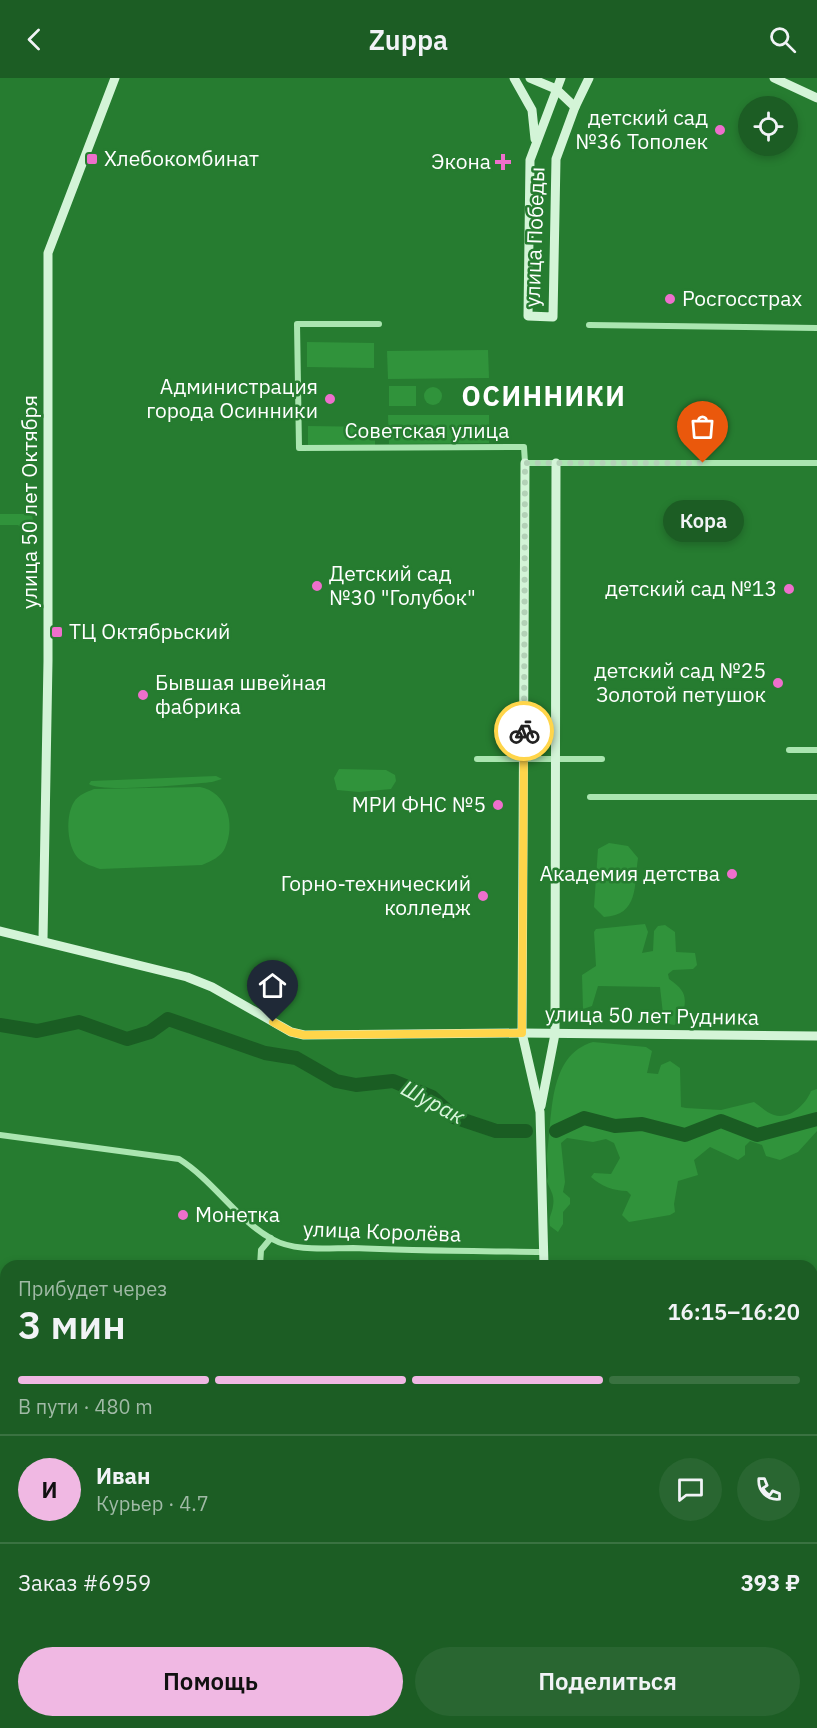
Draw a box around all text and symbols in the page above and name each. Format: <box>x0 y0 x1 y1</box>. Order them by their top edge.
text: Zuppa <box>369 22 448 57</box>
icon: back <box>18 23 51 56</box>
icon: search <box>766 23 799 56</box>
map controls <box>738 96 798 156</box>
button: locate <box>738 96 798 156</box>
place label: детский сад №36 Тополек <box>575 103 708 155</box>
marker: детский сад №36 Тополек <box>713 123 727 137</box>
place label: Хлебокомбинат <box>104 144 259 172</box>
place label: Экона <box>431 147 491 175</box>
marker: Хлебокомбинат <box>85 152 99 166</box>
marker: Экона <box>496 155 510 169</box>
street label: улица Победы <box>518 166 550 308</box>
place label: Росгосстрах <box>682 284 803 312</box>
marker: Росгосстрах <box>663 292 677 306</box>
place label: Администрация города Осинники <box>146 372 318 424</box>
district label: ОСИННИКИ <box>462 378 626 413</box>
marker: Администрация города Осинники <box>323 392 337 406</box>
street label: улица 50 лет Октября <box>15 395 43 609</box>
pin <box>677 401 728 463</box>
icon: bag <box>686 410 719 443</box>
street label: Советская улица <box>345 416 509 444</box>
callout: Кора <box>662 499 744 541</box>
text: Кора <box>680 507 727 534</box>
place label: Детский сад №30 "Голубок" <box>329 559 476 611</box>
place label: детский сад №13 <box>605 574 777 602</box>
marker: Детский сад №30 "Голубок" <box>310 579 324 593</box>
marker: детский сад №13 <box>782 582 796 596</box>
place label: ТЦ Октябрьский <box>69 617 230 645</box>
marker: ТЦ Октябрьский <box>50 625 64 639</box>
place label: детский сад №25 Золотой петушок <box>594 656 766 708</box>
place label: Бывшая швейная фабрика <box>155 668 327 720</box>
marker: детский сад №25 Золотой петушок <box>771 676 785 690</box>
marker: Бывшая швейная фабрика <box>136 688 150 702</box>
courier <box>494 701 554 761</box>
icon: bike <box>508 715 541 748</box>
place label: МРИ ФНС №5 <box>352 790 486 818</box>
marker: МРИ ФНС №5 <box>491 798 505 812</box>
place label: Академия детства <box>539 859 720 887</box>
marker: Академия детства <box>725 867 739 881</box>
place label: Горно-технический колледж <box>281 869 471 921</box>
marker: Горно-технический колледж <box>476 889 490 903</box>
pin <box>247 960 298 1022</box>
icon: home <box>256 969 289 1002</box>
street label: улица 50 лет Рудника <box>545 999 759 1031</box>
water label: Шурак <box>396 1073 470 1130</box>
place label: Монетка <box>195 1200 280 1228</box>
marker: Монетка <box>176 1208 190 1222</box>
street label: улица Королёва <box>302 1214 462 1248</box>
text: Прибудет через <box>18 1275 167 1302</box>
text: 16:15–16:20 <box>667 1297 800 1326</box>
text: 3 мин <box>18 1299 126 1350</box>
text: В пути · 480 m <box>18 1393 153 1420</box>
button: chat <box>659 1458 722 1521</box>
button: phone <box>737 1458 800 1521</box>
text: Иван <box>96 1461 151 1490</box>
text: И <box>42 1475 57 1504</box>
text: Курьер · 4.7 <box>96 1490 209 1517</box>
text: Заказ #6959 <box>18 1568 151 1597</box>
text: 393 ₽ <box>741 1568 800 1597</box>
button: Помощь <box>18 1647 403 1716</box>
button: Поделиться <box>415 1647 800 1716</box>

